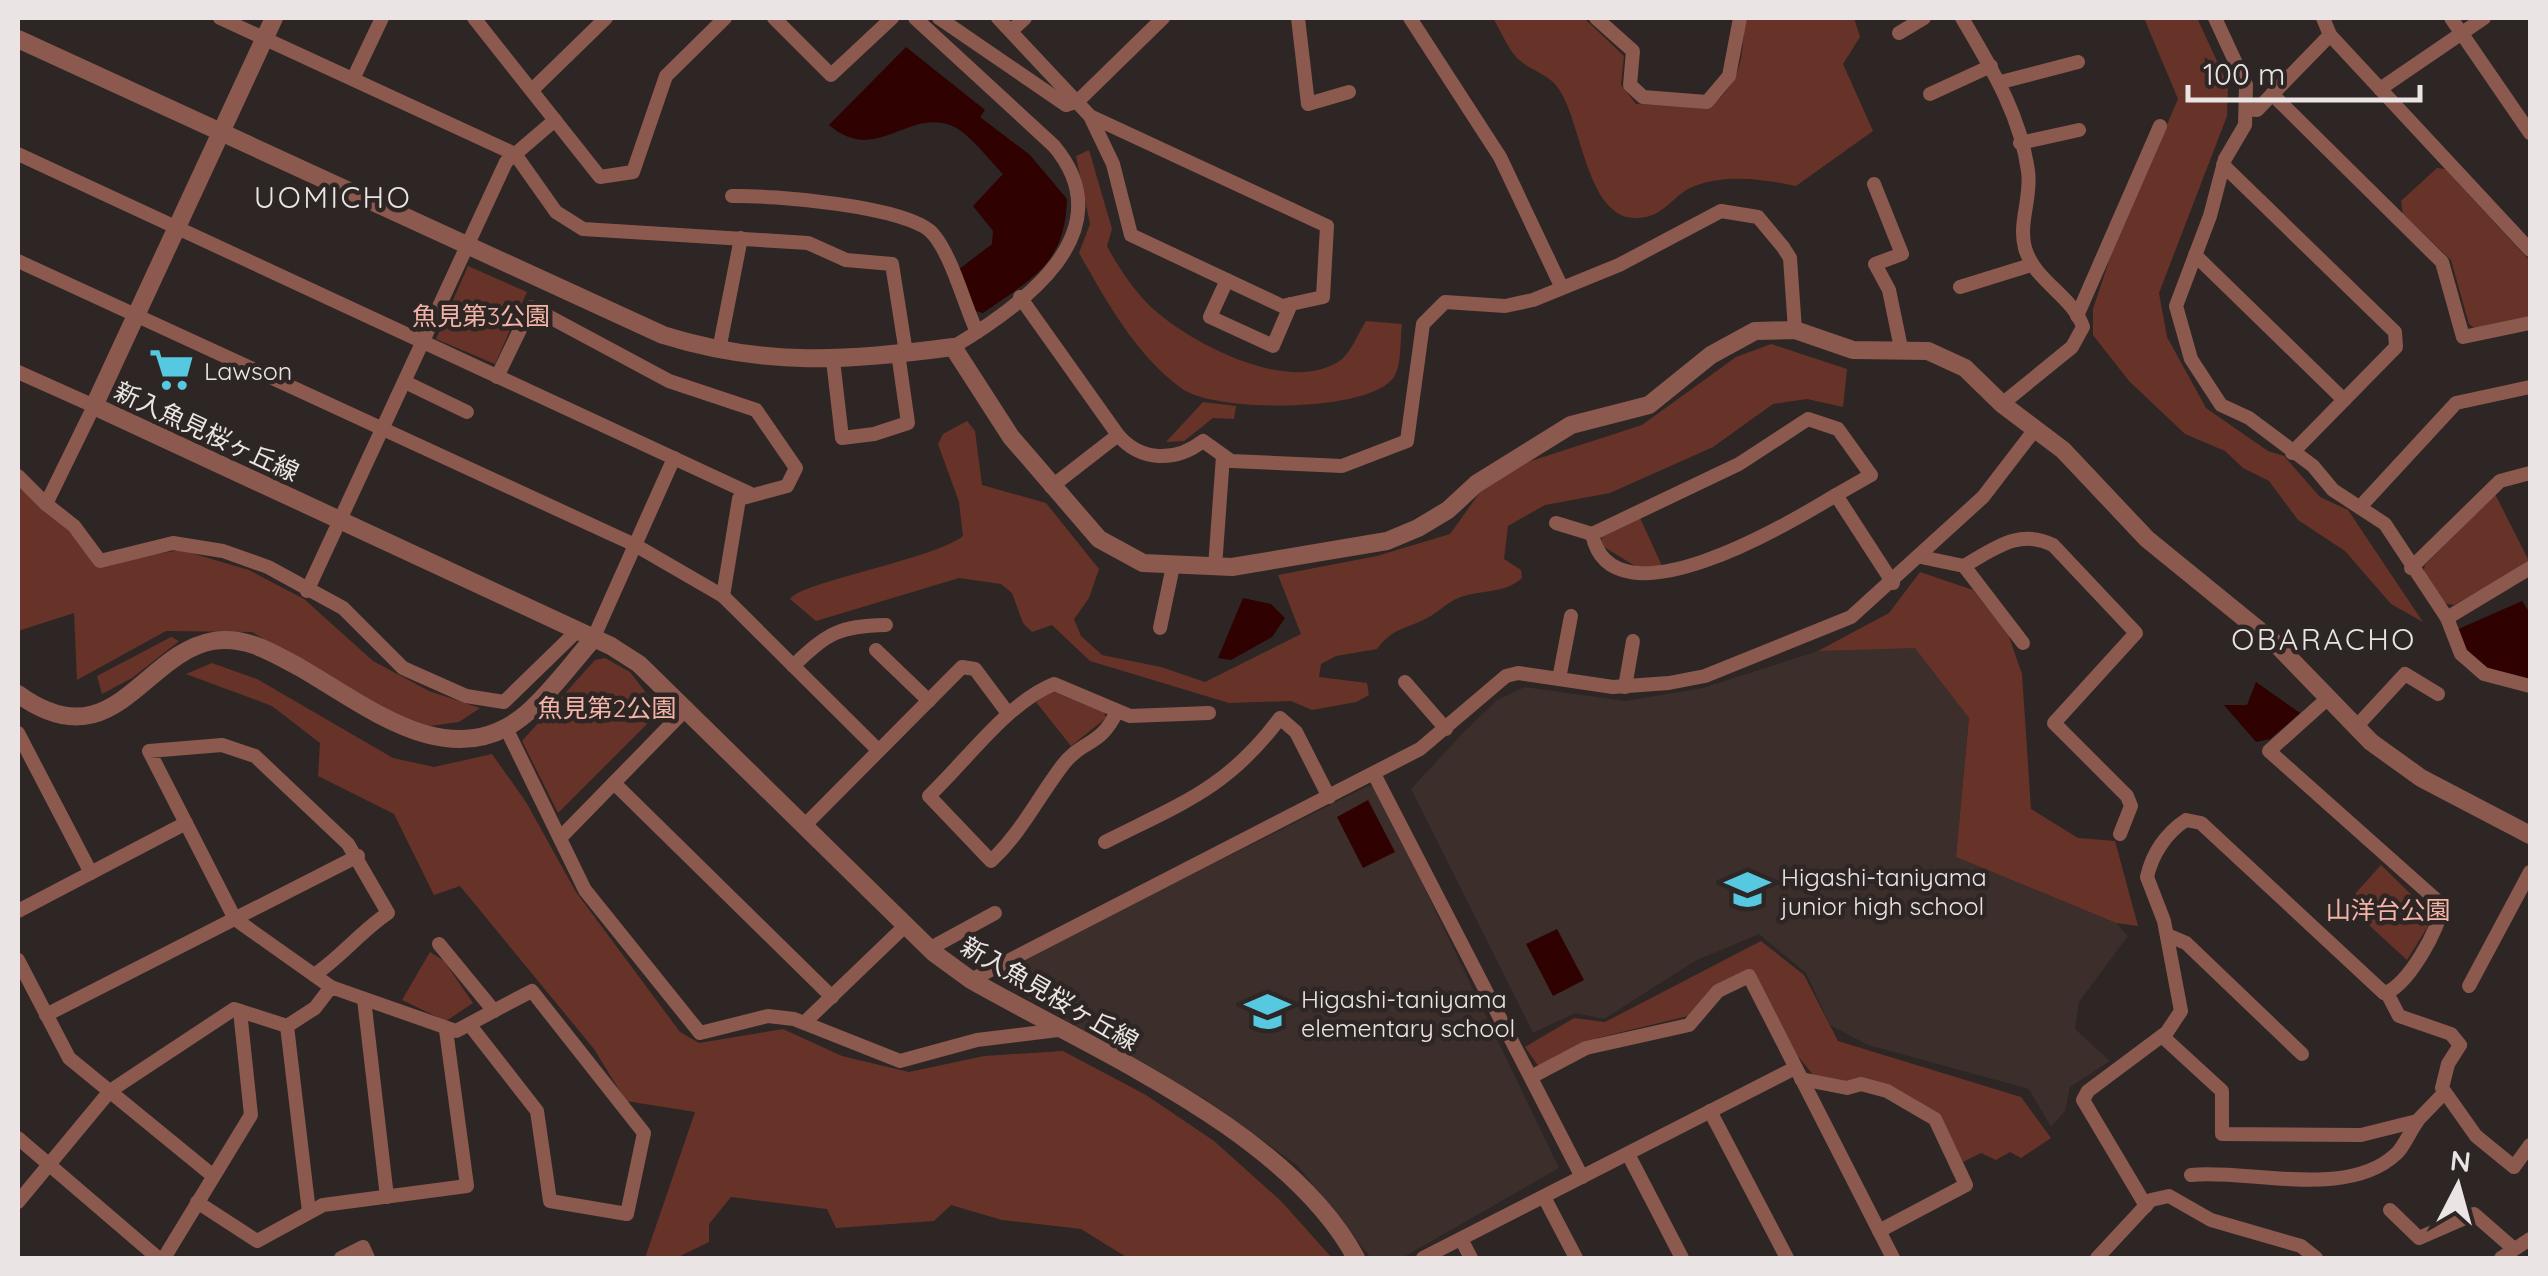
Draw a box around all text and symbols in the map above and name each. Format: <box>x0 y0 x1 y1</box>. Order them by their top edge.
scale bar <box>2188 40 2420 102</box>
text: 100 m <box>2203 55 2285 93</box>
district label: UOMICHO <box>254 178 412 216</box>
park label: 魚見第3公園 <box>412 300 550 331</box>
supermarket icon: Lawson <box>147 346 195 394</box>
place label: Lawson <box>204 355 292 386</box>
street label: 新入魚見桜ヶ丘線 <box>110 375 304 487</box>
district label: OBARACHO <box>2231 620 2417 658</box>
park label: 魚見第2公園 <box>538 692 676 723</box>
place label: Higashi-taniyama junior high school <box>1780 861 1987 921</box>
school or university icon: Higashi-taniyama junior high school <box>1724 866 1772 914</box>
park label: 山洋台公園 <box>2325 894 2451 925</box>
street label: 新入魚見桜ヶ丘線 <box>956 930 1144 1056</box>
place label: Higashi-taniyama elementary school <box>1301 983 1515 1043</box>
school or university icon: Higashi-taniyama elementary school <box>1244 988 1292 1036</box>
north arrow <box>2408 1136 2508 1236</box>
text: N <box>2449 1142 2473 1179</box>

